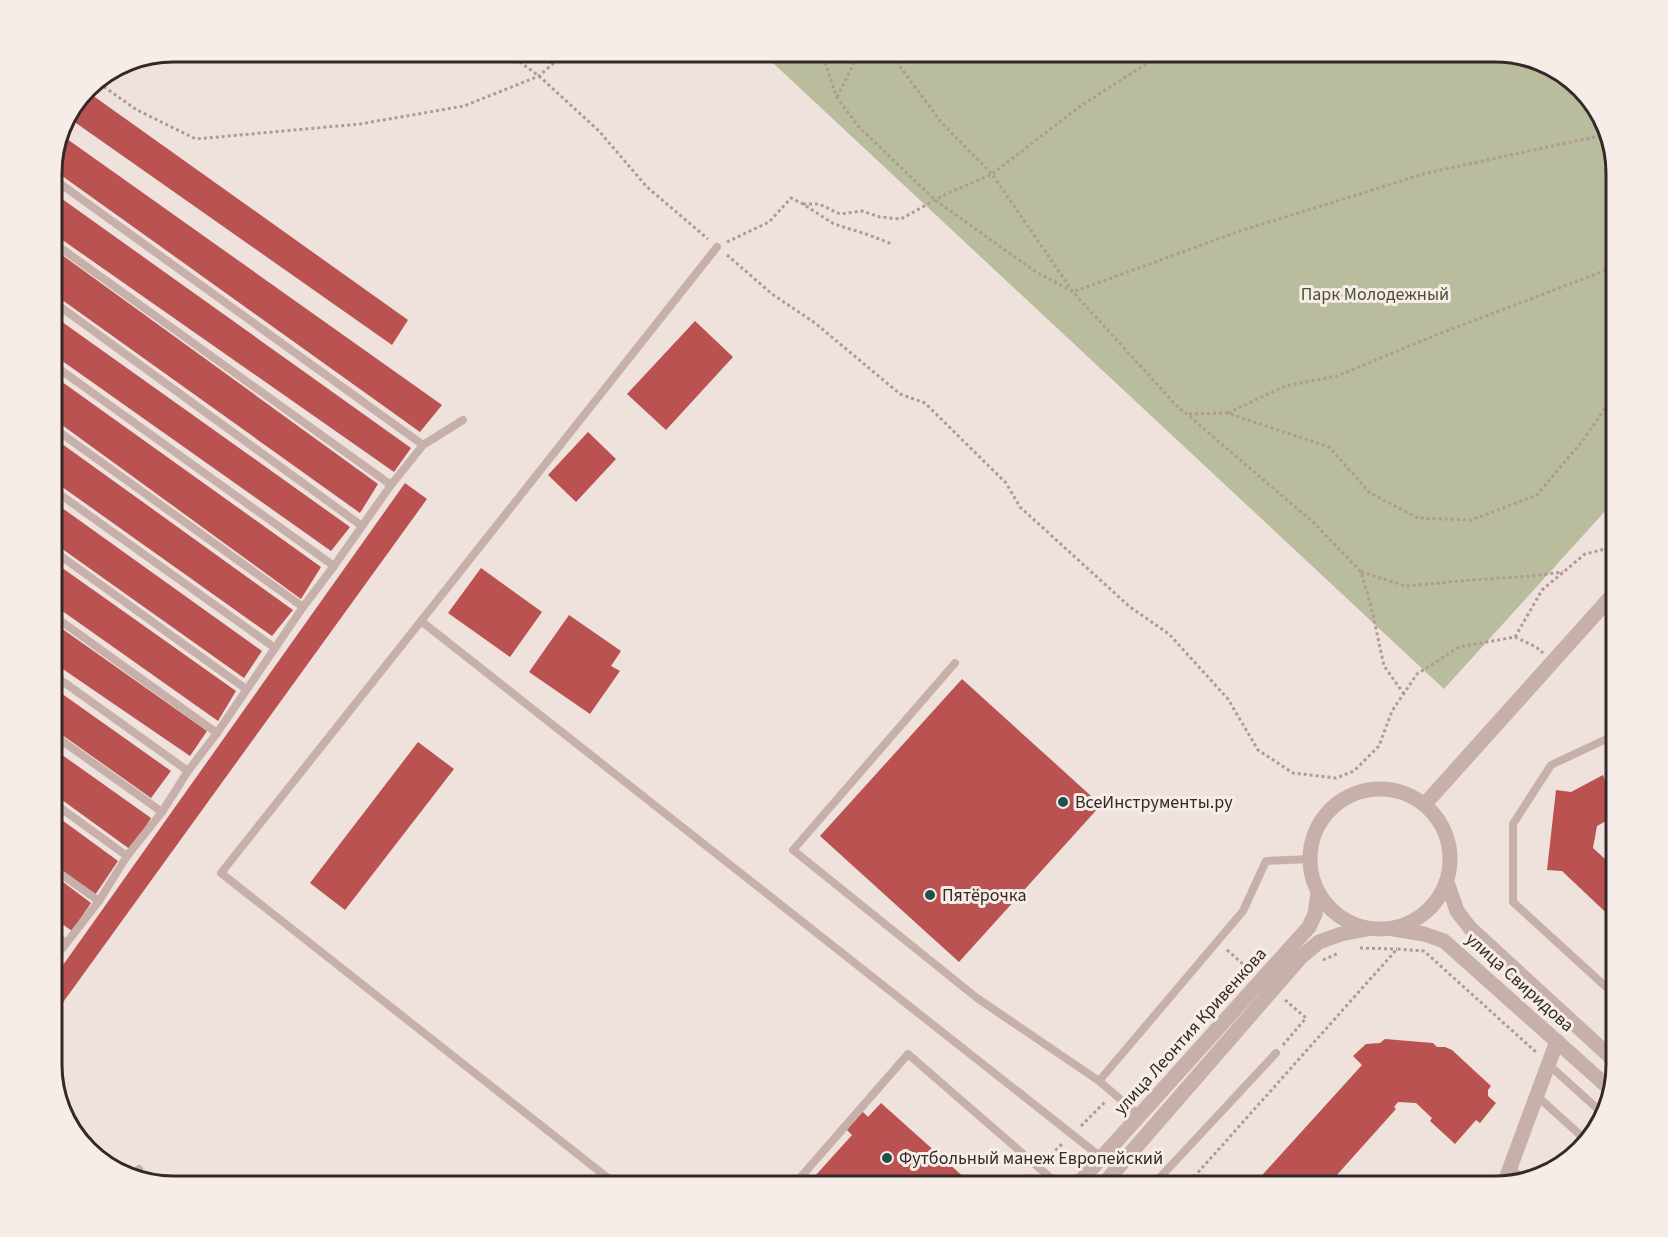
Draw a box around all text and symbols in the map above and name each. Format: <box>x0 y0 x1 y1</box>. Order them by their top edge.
park label: Парк Молодежный <box>1301 282 1449 307</box>
place label: ВсеИнструменты.ру <box>1075 790 1233 815</box>
marker: ВсеИнструменты.ру <box>1056 795 1070 809</box>
place label: Пятёрочка <box>942 883 1027 908</box>
marker: Пятёрочка <box>923 888 937 902</box>
street label: улица Свиридова <box>1460 927 1579 1038</box>
street label: улица Леонтия Кривенкова <box>1108 942 1272 1121</box>
place label: Футбольный манеж Европейский <box>899 1146 1163 1171</box>
marker: Футбольный манеж Европейский <box>880 1151 894 1165</box>

